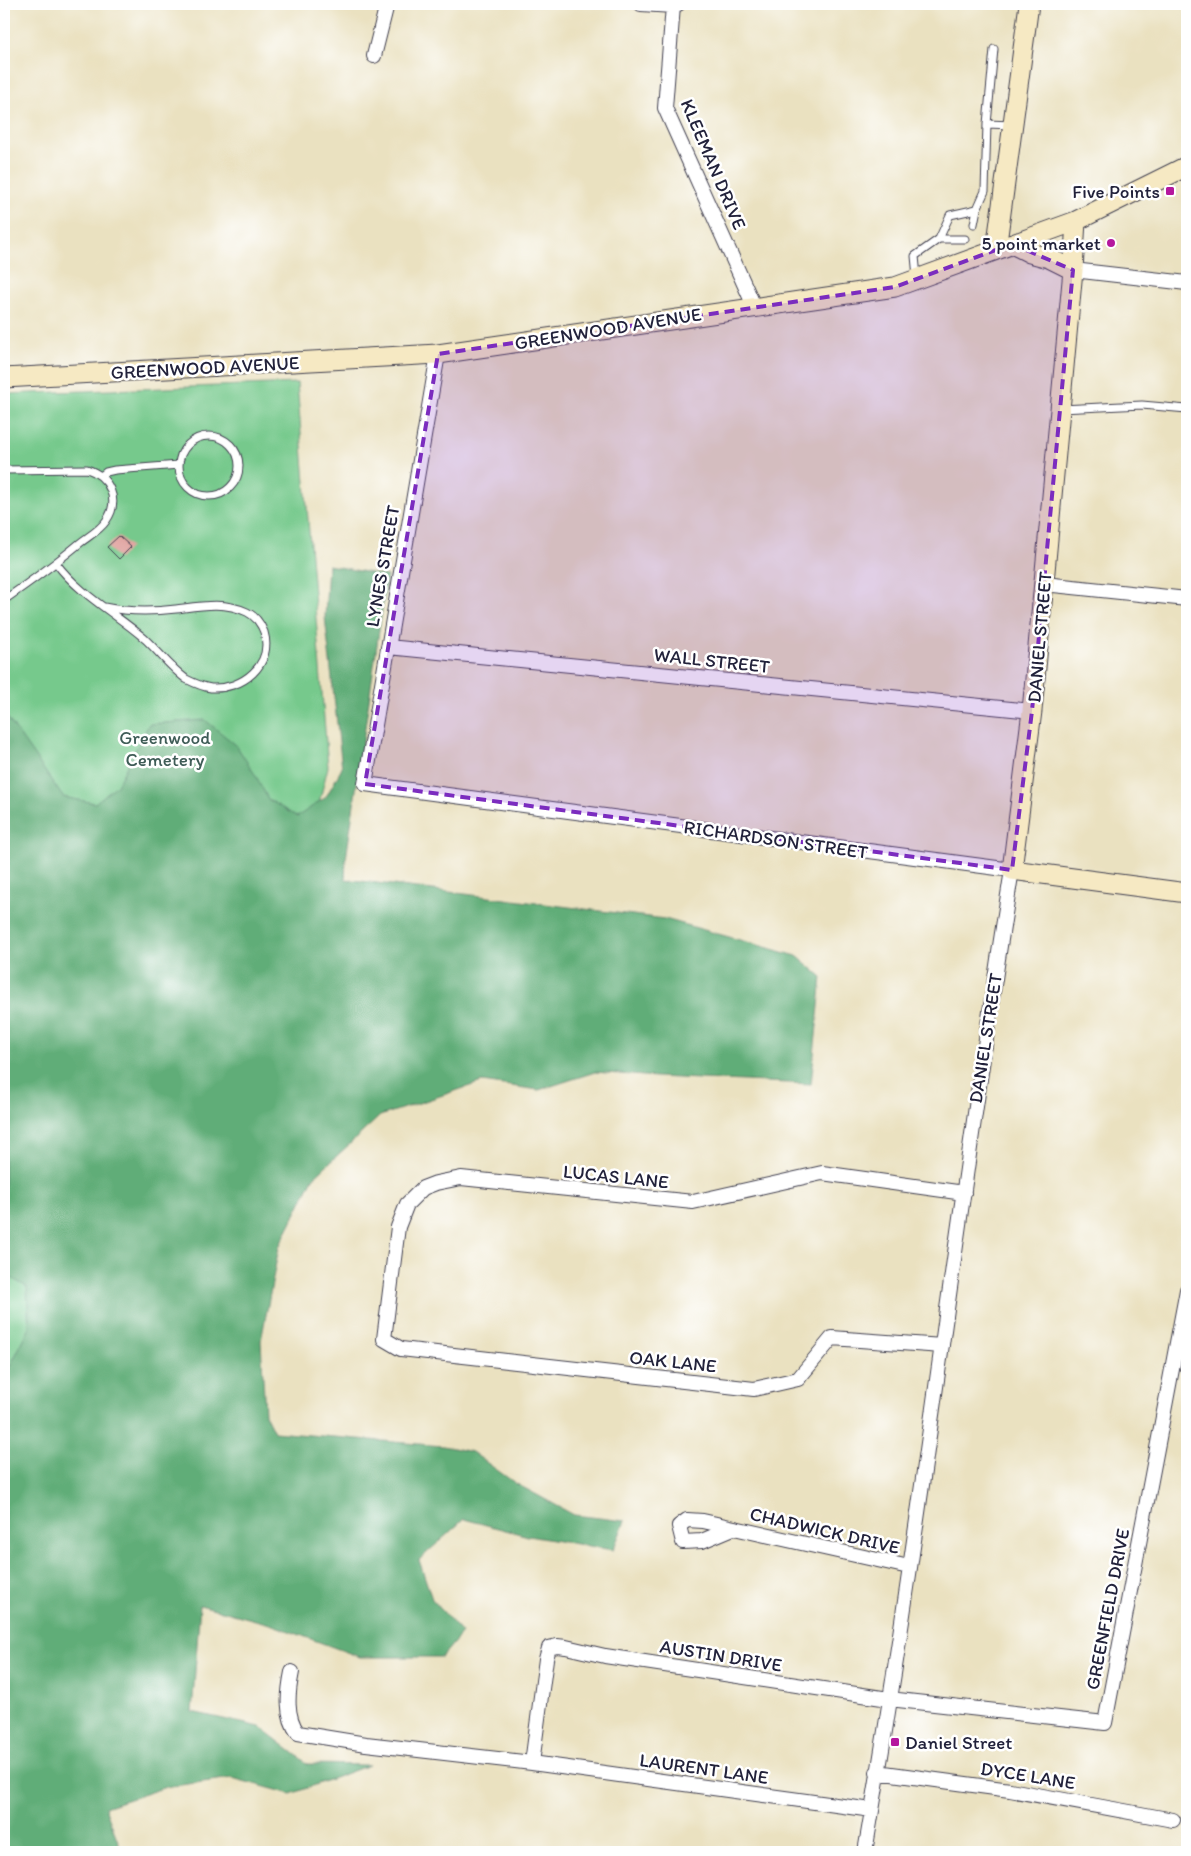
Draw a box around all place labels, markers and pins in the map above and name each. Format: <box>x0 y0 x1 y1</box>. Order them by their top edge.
place label: Five Points <box>1072 180 1160 203</box>
marker: Five Points <box>1164 185 1176 197</box>
place label: 5 point market <box>982 232 1101 255</box>
marker: 5 point market <box>1105 237 1117 249</box>
place label: Daniel Street <box>905 1731 1012 1754</box>
marker: Daniel Street <box>889 1736 901 1748</box>

